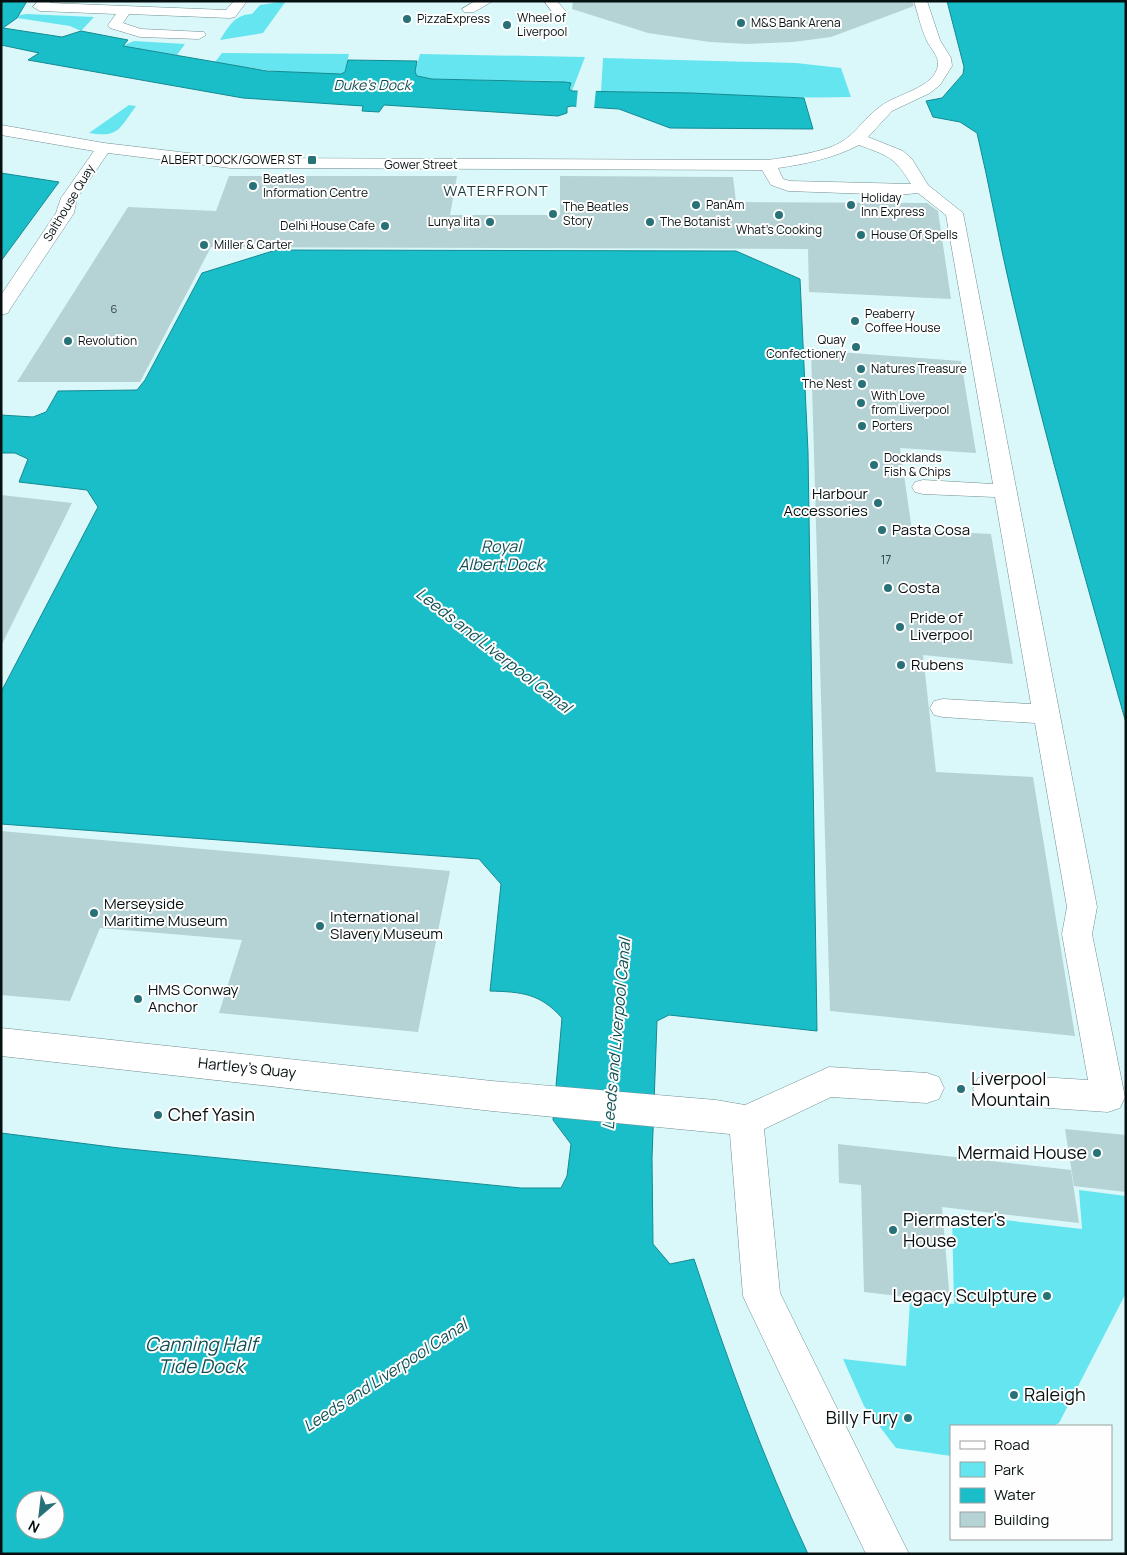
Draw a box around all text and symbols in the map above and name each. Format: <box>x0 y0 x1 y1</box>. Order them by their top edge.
place label: Wheel of Liverpool <box>517 9 567 40</box>
place label: PizzaExpress <box>417 10 490 27</box>
marker: PizzaExpress <box>401 13 413 25</box>
place label: M&S Bank Arena <box>751 14 841 31</box>
marker: M&S Bank Arena <box>735 17 747 29</box>
marker: Wheel of Liverpool <box>501 19 513 31</box>
water label: Duke's Dock <box>333 75 413 94</box>
place label: ALBERT DOCK/GOWER ST <box>161 151 303 168</box>
marker: ALBERT DOCK/GOWER ST <box>306 154 318 166</box>
street label: Gower Street <box>384 156 458 173</box>
street label: Salthouse Quay <box>39 160 99 244</box>
place label: Beatles Information Centre <box>263 170 368 201</box>
marker: Beatles Information Centre <box>247 180 259 192</box>
district label: WATERFRONT <box>443 180 549 201</box>
place label: Holiday Inn Express <box>861 189 925 220</box>
place label: PanAm <box>706 196 745 213</box>
place label: The Beatles Story <box>563 198 629 229</box>
marker: PanAm <box>690 199 702 211</box>
marker: Holiday Inn Express <box>845 199 857 211</box>
marker: The Beatles Story <box>547 208 559 220</box>
marker: What's Cooking <box>773 209 785 221</box>
place label: Lunya lita <box>428 213 480 230</box>
place label: The Botanist <box>660 213 731 230</box>
marker: Lunya lita <box>484 216 496 228</box>
marker: The Botanist <box>644 216 656 228</box>
place label: Delhi House Cafe <box>280 217 375 234</box>
marker: Delhi House Cafe <box>379 220 391 232</box>
place label: What's Cooking <box>736 221 822 238</box>
place label: House Of Spells <box>871 226 958 243</box>
marker: House Of Spells <box>855 229 867 241</box>
place label: Miller & Carter <box>214 236 293 253</box>
marker: Miller & Carter <box>198 239 210 251</box>
house number: 6 <box>111 301 118 316</box>
place label: Peaberry Coffee House <box>865 305 941 336</box>
marker: Peaberry Coffee House <box>849 315 861 327</box>
place label: Quay Confectionery <box>766 331 847 362</box>
place label: Revolution <box>78 332 137 349</box>
marker: Revolution <box>62 335 74 347</box>
marker: Quay Confectionery <box>850 341 862 353</box>
place label: Natures Treasure <box>871 360 967 377</box>
marker: Natures Treasure <box>855 363 867 375</box>
place label: The Nest <box>802 375 852 392</box>
marker: The Nest <box>856 378 868 390</box>
place label: With Love from Liverpool <box>871 387 949 418</box>
marker: With Love from Liverpool <box>855 397 867 409</box>
place label: Porters <box>872 417 913 434</box>
marker: Porters <box>856 420 868 432</box>
place label: Docklands Fish & Chips <box>884 449 951 480</box>
marker: Docklands Fish & Chips <box>868 459 880 471</box>
place label: Harbour Accessories <box>783 483 869 521</box>
marker: Harbour Accessories <box>872 497 884 509</box>
place label: Pasta Cosa <box>892 519 970 540</box>
marker: Pasta Cosa <box>876 524 888 536</box>
water label: Royal Albert Dock <box>458 535 546 575</box>
house number: 17 <box>881 551 891 568</box>
place label: Costa <box>898 577 940 598</box>
water label: Leeds and Liverpool Canal <box>412 582 578 719</box>
marker: Costa <box>882 582 894 594</box>
place label: Pride of Liverpool <box>910 607 973 645</box>
marker: Pride of Liverpool <box>894 621 906 633</box>
place label: Rubens <box>911 654 964 675</box>
marker: Rubens <box>895 659 907 671</box>
place label: Merseyside Maritime Museum <box>104 893 228 931</box>
place label: International Slavery Museum <box>330 906 443 944</box>
marker: Merseyside Maritime Museum <box>88 907 100 919</box>
marker: International Slavery Museum <box>314 920 326 932</box>
water label: Leeds and Liverpool Canal <box>597 935 636 1130</box>
place label: HMS Conway Anchor <box>148 979 239 1017</box>
marker: HMS Conway Anchor <box>132 993 144 1005</box>
street label: Hartley's Quay <box>197 1052 297 1083</box>
place label: Liverpool Mountain <box>971 1066 1050 1111</box>
marker: Liverpool Mountain <box>955 1083 967 1095</box>
place label: Chef Yasin <box>168 1102 255 1126</box>
marker: Chef Yasin <box>152 1109 164 1121</box>
place label: Mermaid House <box>957 1140 1087 1164</box>
marker: Mermaid House <box>1091 1147 1103 1159</box>
place label: Piermaster's House <box>903 1207 1006 1252</box>
marker: Piermaster's House <box>887 1224 899 1236</box>
place label: Legacy Sculpture <box>893 1283 1037 1307</box>
marker: Legacy Sculpture <box>1041 1290 1053 1302</box>
water label: Leeds and Liverpool Canal <box>299 1312 473 1436</box>
water label: Canning Half Tide Dock <box>145 1331 261 1379</box>
place label: Raleigh <box>1024 1382 1086 1406</box>
marker: Raleigh <box>1008 1389 1020 1401</box>
place label: Billy Fury <box>826 1405 899 1429</box>
marker: Billy Fury <box>902 1412 914 1424</box>
legend <box>950 1425 1112 1540</box>
text: Road <box>994 1434 1030 1455</box>
text: Park <box>994 1459 1024 1480</box>
text: Water <box>994 1484 1036 1505</box>
north arrow <box>15 1490 65 1540</box>
text: Building <box>994 1509 1049 1530</box>
text: N <box>25 1516 43 1538</box>

